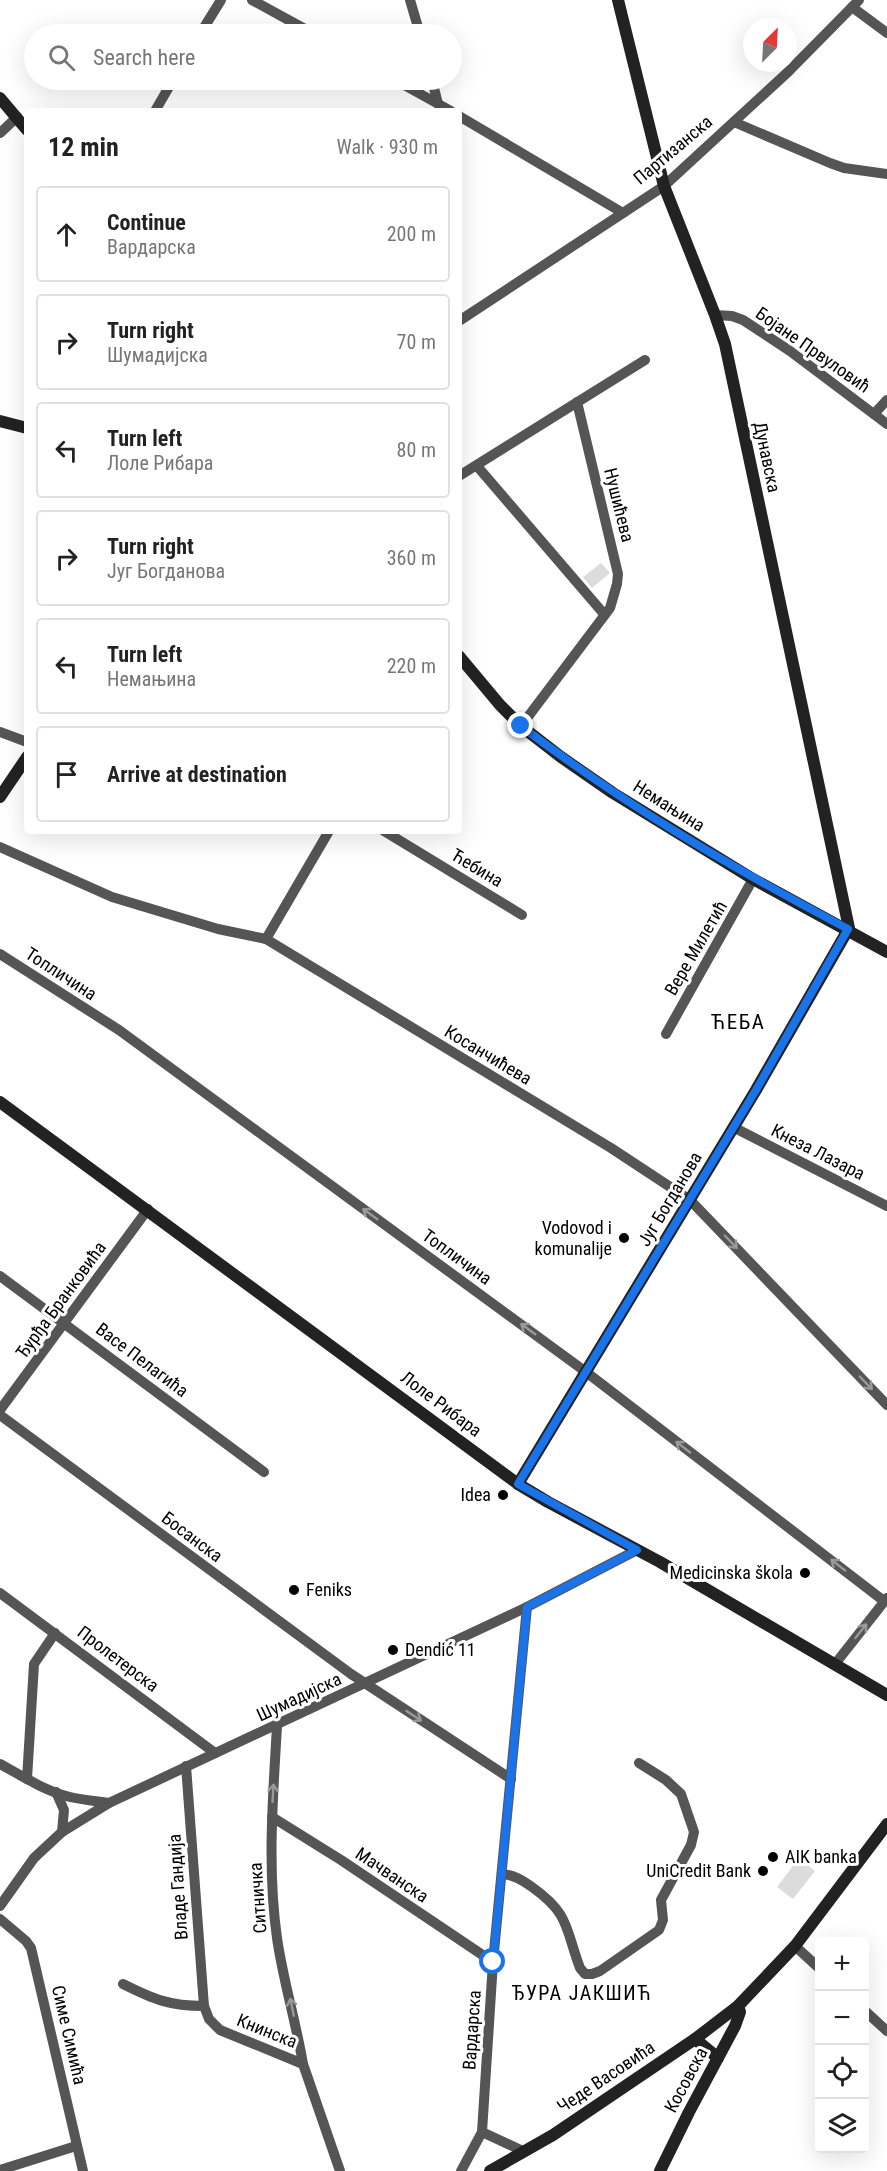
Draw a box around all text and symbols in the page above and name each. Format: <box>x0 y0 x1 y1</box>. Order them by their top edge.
north arrow <box>743 18 797 72</box>
search box <box>24 24 462 90</box>
icon: search <box>45 41 78 74</box>
text: Search here <box>93 45 195 70</box>
street label: Партизанска <box>629 111 716 189</box>
text: 12 min <box>48 132 119 162</box>
text: Walk · 930 m <box>337 135 438 159</box>
text: Continue <box>107 210 186 235</box>
icon: ahead <box>50 218 83 251</box>
text: 200 m <box>387 222 436 246</box>
text: Вардарска <box>107 235 196 259</box>
street label: Бојане Првуловић <box>752 302 875 397</box>
text: Turn right <box>107 318 194 343</box>
icon: right <box>50 326 83 359</box>
text: 70 m <box>397 330 436 354</box>
text: Шумадијска <box>107 343 208 367</box>
street label: Дунавска <box>750 420 785 494</box>
text: Turn left <box>107 426 182 451</box>
icon: left <box>50 434 83 467</box>
text: 80 m <box>397 438 436 462</box>
text: Лоле Рибара <box>107 451 213 475</box>
street label: Нушићева <box>600 466 639 544</box>
text: Turn right <box>107 534 194 559</box>
icon: right <box>50 542 83 575</box>
text: 360 m <box>387 546 436 570</box>
text: Југ Богданова <box>107 559 225 583</box>
text: Turn left <box>107 642 182 667</box>
icon: left <box>50 650 83 683</box>
text: 220 m <box>387 654 436 678</box>
text: Немањина <box>107 667 196 691</box>
route end <box>507 712 533 738</box>
icon: arrive <box>50 758 83 791</box>
text: Arrive at destination <box>107 762 287 787</box>
street label: Немањина <box>630 775 709 836</box>
street label: Ћебина <box>448 844 507 891</box>
street label: Вере Милетић <box>660 897 731 999</box>
street label: Топличина <box>22 943 101 1004</box>
district label: ЋЕБА <box>711 1010 765 1034</box>
street label: Косанчићева <box>441 1020 536 1089</box>
street label: Кнеза Лазара <box>768 1119 869 1184</box>
street label: Југ Богданова <box>633 1148 706 1250</box>
one-way arrow <box>363 1208 379 1220</box>
place label: Vodovod i komunalije <box>535 1217 612 1259</box>
street label: Топличина <box>419 1224 496 1289</box>
marker: Vodovod i komunalije <box>617 1231 631 1245</box>
one-way arrow <box>724 1235 738 1250</box>
street label: Ђурђа Бранковића <box>11 1237 110 1362</box>
street label: Васе Пелагића <box>92 1318 193 1401</box>
one-way arrow <box>520 1323 536 1335</box>
street label: Лоле Рибара <box>397 1366 486 1441</box>
one-way arrow <box>859 1375 873 1390</box>
one-way arrow <box>676 1440 692 1453</box>
place label: Idea <box>461 1484 491 1505</box>
marker: Idea <box>496 1488 510 1502</box>
street label: Босанска <box>158 1507 227 1566</box>
one-way arrow <box>830 1559 846 1572</box>
place label: Medicinska škola <box>670 1562 793 1583</box>
marker: Medicinska škola <box>798 1566 812 1580</box>
place label: Feniks <box>306 1579 352 1600</box>
marker: Feniks <box>287 1583 301 1597</box>
street label: Пролетерска <box>74 1621 163 1696</box>
one-way arrow <box>854 1623 867 1639</box>
place label: Dendić 11 <box>405 1639 476 1660</box>
marker: Dendić 11 <box>386 1643 400 1657</box>
street label: Шумадијска <box>253 1668 344 1725</box>
one-way arrow <box>405 1710 422 1722</box>
one-way arrow <box>267 1783 278 1803</box>
street label: Владе Гандија <box>163 1833 192 1941</box>
street label: Мачванска <box>352 1843 433 1907</box>
place label: AIK banka <box>785 1846 857 1867</box>
marker: AIK banka <box>766 1850 780 1864</box>
place label: UniCredit Bank <box>646 1860 751 1881</box>
street label: Ситничка <box>245 1862 270 1934</box>
marker: UniCredit Bank <box>756 1864 770 1878</box>
map controls <box>815 1937 869 2153</box>
button: + <box>815 1937 869 1991</box>
route start <box>479 1948 505 1974</box>
district label: ЂУРА ЈАКШИЋ <box>512 1981 652 2005</box>
street label: Симе Симића <box>48 1983 91 2087</box>
street label: Вардарска <box>458 1989 485 2071</box>
button: − <box>815 1991 869 2045</box>
one-way arrow <box>286 1997 297 2017</box>
street label: Книнска <box>234 2009 300 2052</box>
street label: Чеде Васовића <box>553 2036 658 2117</box>
street label: Косовска <box>660 2044 711 2116</box>
button: locate <box>815 2045 869 2099</box>
button: layers <box>815 2099 869 2153</box>

